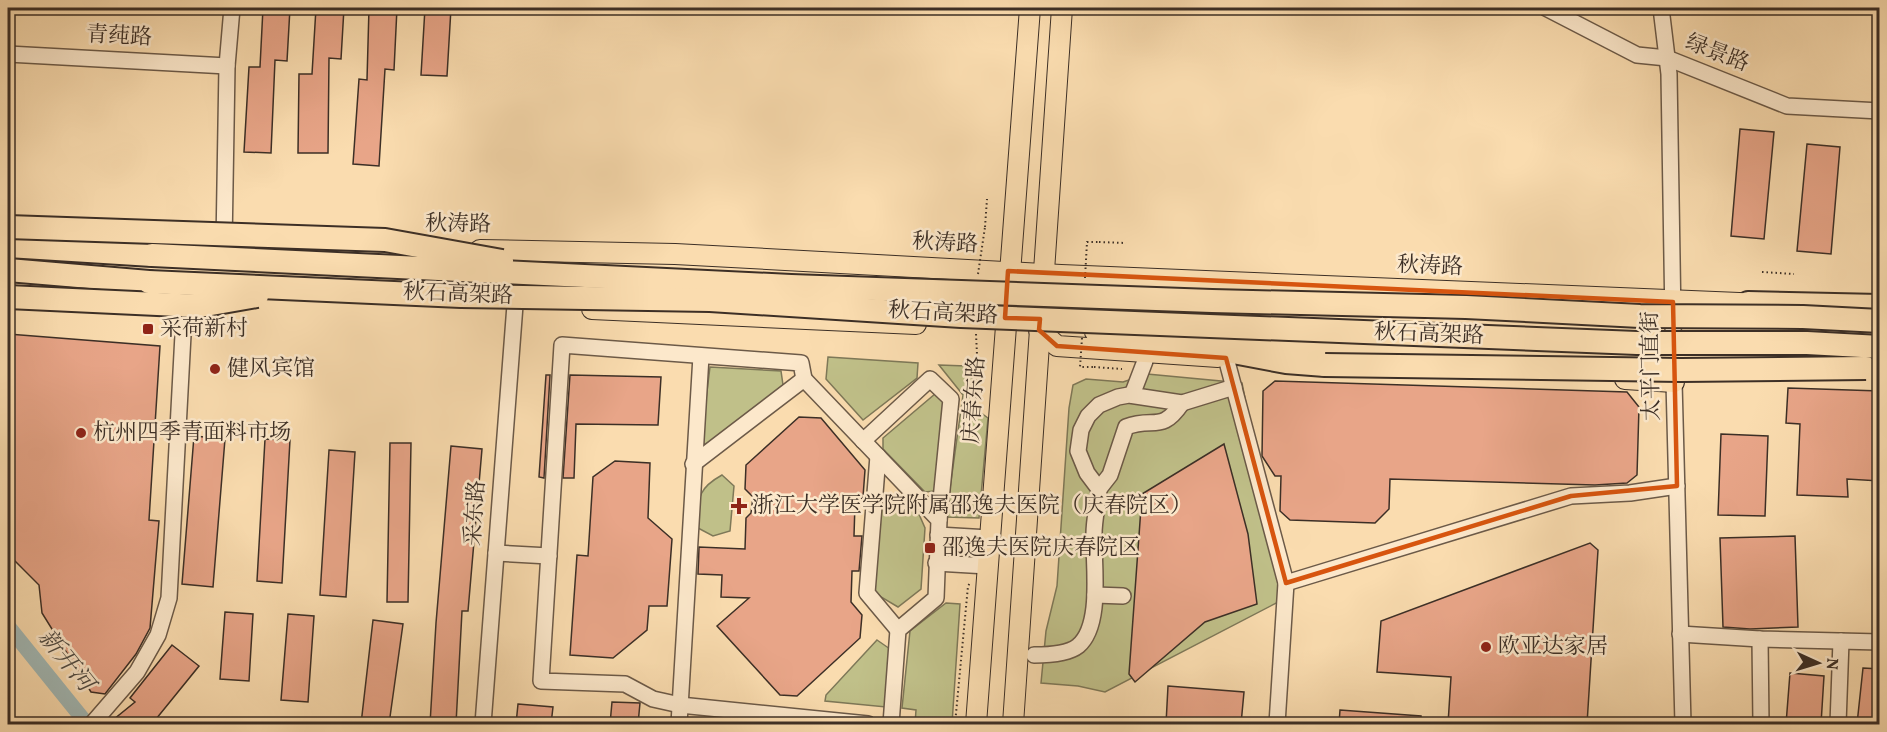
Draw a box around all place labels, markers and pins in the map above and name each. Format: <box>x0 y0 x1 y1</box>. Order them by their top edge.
place label: 采荷新村 <box>160 314 248 345</box>
marker: 采荷新村 <box>141 322 155 336</box>
place label: 健风宾馆 <box>227 354 315 385</box>
marker: 健风宾馆 <box>208 362 222 376</box>
place label: 杭州四季青面料市场 <box>93 418 291 449</box>
marker: 杭州四季青面料市场 <box>74 426 88 440</box>
place label: 浙江大学医学院附属邵逸夫医院（庆春院区） <box>752 491 1192 522</box>
marker: 浙江大学医学院附属邵逸夫医院（庆春院区） <box>730 497 748 515</box>
place label: 邵逸夫医院庆春院区 <box>942 533 1140 564</box>
marker: 邵逸夫医院庆春院区 <box>923 541 937 555</box>
place label: 欧亚达家居 <box>1498 632 1608 663</box>
marker: 欧亚达家居 <box>1479 640 1493 654</box>

